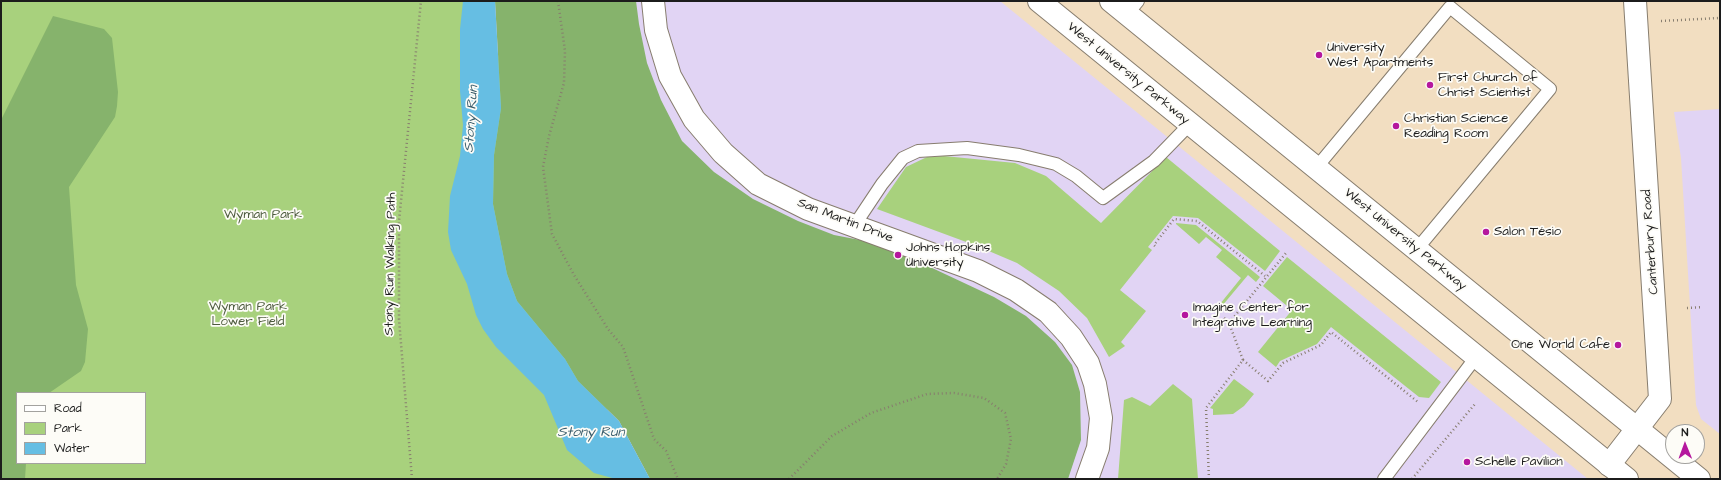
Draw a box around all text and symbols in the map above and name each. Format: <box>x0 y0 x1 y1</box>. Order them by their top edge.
street label: West University Parkway <box>1063 20 1193 128</box>
place label: University West Apartments <box>1327 40 1433 71</box>
marker: University West Apartments <box>1314 50 1324 60</box>
place label: First Church of Christ Scientist <box>1438 70 1537 101</box>
marker: First Church of Christ Scientist <box>1425 80 1435 90</box>
water label: Stony Run <box>461 85 483 153</box>
place label: Christian Science Reading Room <box>1404 111 1508 142</box>
marker: Christian Science Reading Room <box>1391 121 1401 131</box>
street label: West University Parkway <box>1340 186 1470 294</box>
street label: Canterbury Road <box>1640 189 1662 295</box>
street label: Stony Run Walking Path <box>382 192 400 336</box>
street label: San Martin Drive <box>795 196 895 246</box>
park label: Wyman Park <box>224 207 302 223</box>
place label: Salon Tésio <box>1494 224 1561 240</box>
marker: Salon Tésio <box>1481 227 1491 237</box>
place label: Johns Hopkins University <box>906 240 990 271</box>
marker: Johns Hopkins University <box>893 250 903 260</box>
park label: Wyman Park Lower Field <box>209 299 287 330</box>
place label: Imagine Center for Integrative Learning <box>1193 300 1312 331</box>
marker: Imagine Center for Integrative Learning <box>1180 310 1190 320</box>
place label: One World Cafe <box>1511 337 1610 353</box>
marker: One World Cafe <box>1613 340 1623 350</box>
legend <box>16 392 146 464</box>
text: Road <box>54 400 82 417</box>
text: Park <box>54 420 82 437</box>
north arrow <box>1665 424 1705 464</box>
water label: Stony Run <box>558 425 624 441</box>
text: N <box>1681 425 1688 440</box>
text: Water <box>54 440 89 457</box>
place label: Schelle Pavilion <box>1475 454 1563 470</box>
marker: Schelle Pavilion <box>1462 457 1472 467</box>

